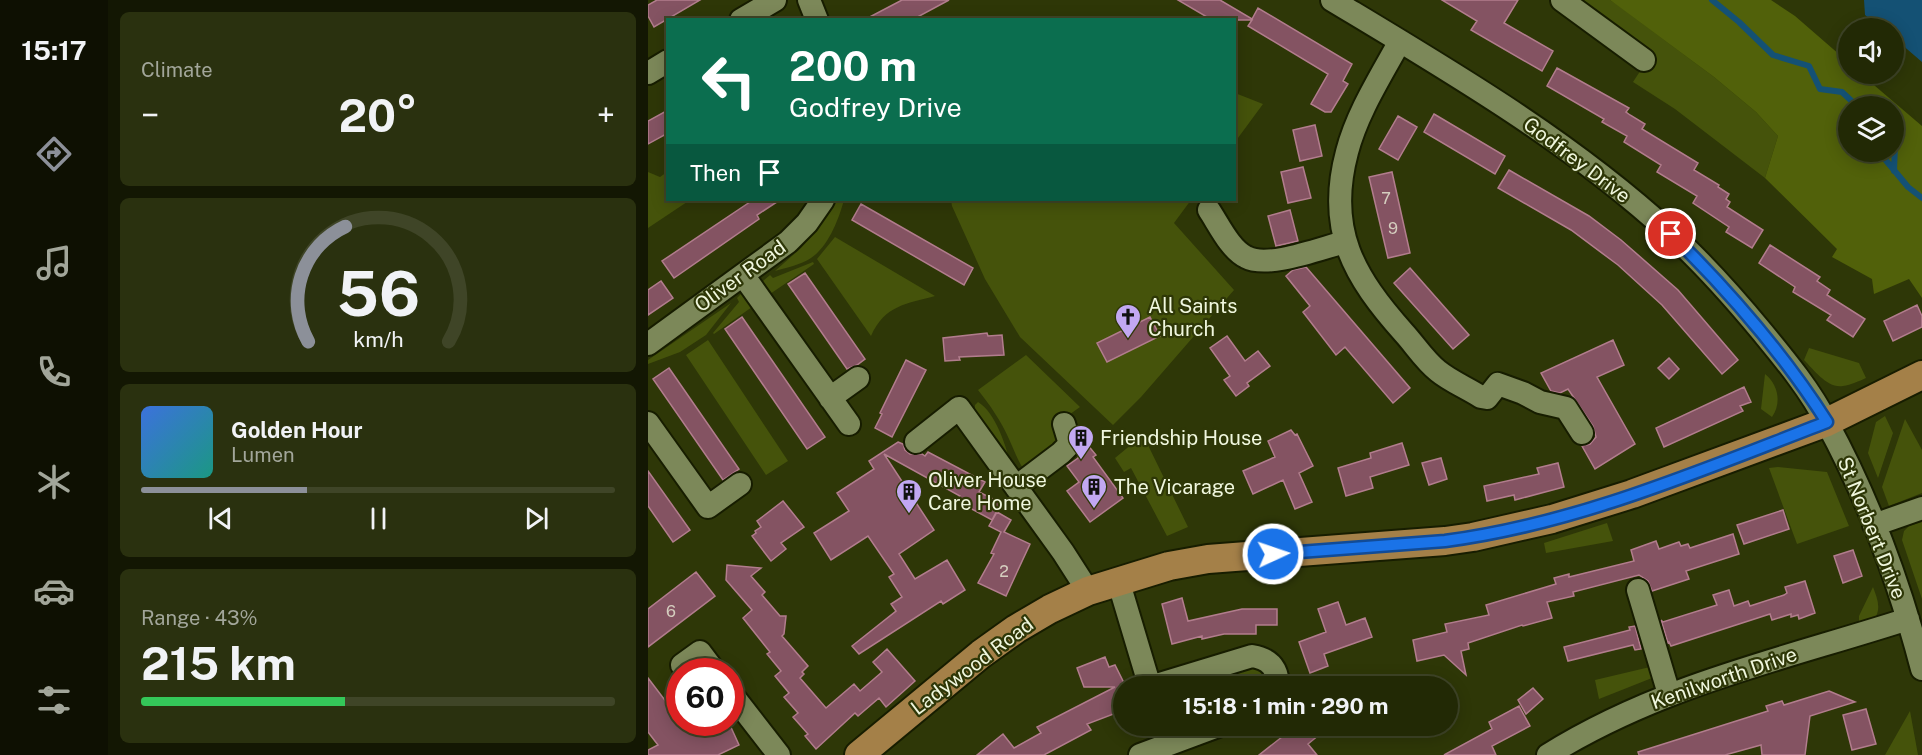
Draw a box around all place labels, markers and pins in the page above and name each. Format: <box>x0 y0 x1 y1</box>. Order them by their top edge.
pin <box>1645 208 1696 259</box>
place label: All Saints Church <box>1148 294 1237 341</box>
church icon: All Saints Church <box>1113 302 1143 340</box>
building icon: Friendship House <box>1066 423 1096 461</box>
place label: Friendship House <box>1100 426 1262 450</box>
place label: Oliver House Care Home <box>928 468 1047 515</box>
building icon: The Vicarage <box>1079 472 1109 510</box>
place label: The Vicarage <box>1114 475 1235 499</box>
building icon: Oliver House Care Home <box>894 477 924 515</box>

